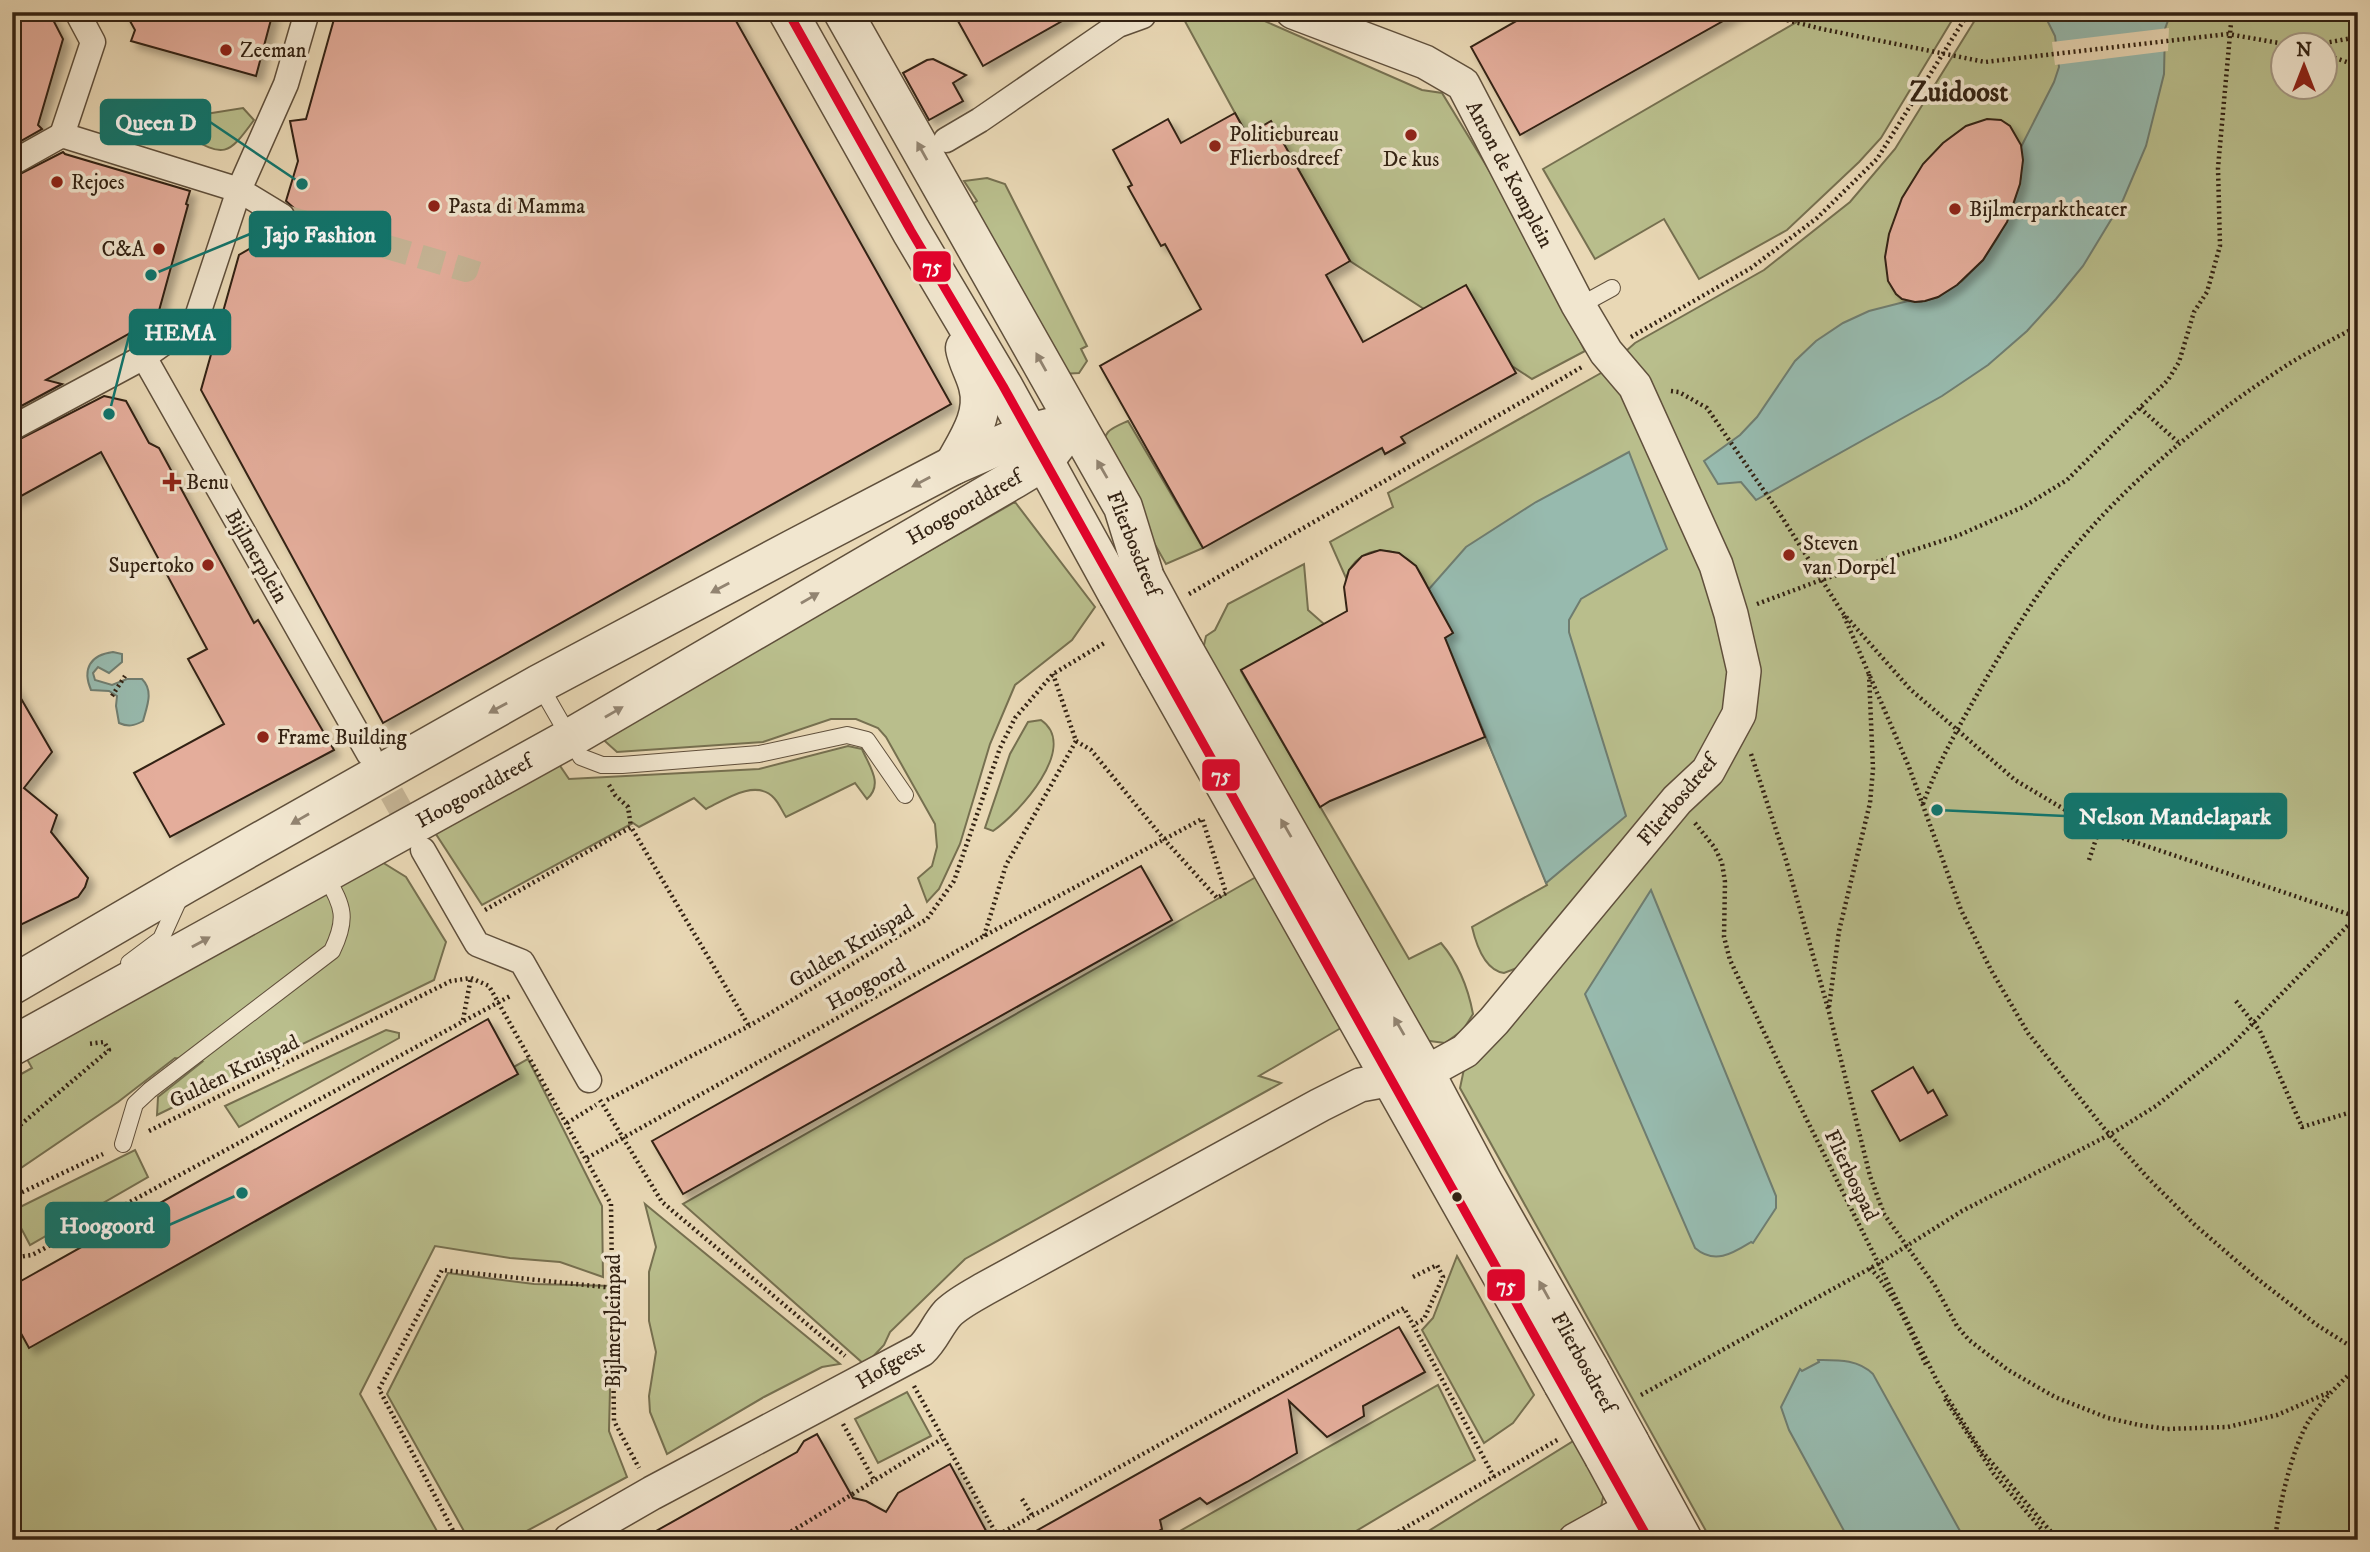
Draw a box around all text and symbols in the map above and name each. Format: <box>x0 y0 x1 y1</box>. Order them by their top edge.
north arrow <box>2268 32 2338 102</box>
place label: Zeeman <box>240 38 307 64</box>
text: N <box>2296 39 2312 62</box>
marker: Zeeman <box>218 42 234 58</box>
district label: Zuidoost <box>1910 75 2008 110</box>
street label: Anton de Komplein <box>1459 97 1559 252</box>
callout: Queen D <box>101 100 210 144</box>
text: Queen D <box>115 109 197 138</box>
place label: Politiebureau Flierbosdreef <box>1229 122 1343 172</box>
marker: De kus <box>1403 127 1419 143</box>
marker: Politiebureau Flierbosdreef <box>1207 138 1223 154</box>
one-way arrow <box>916 142 928 161</box>
place label: De kus <box>1383 147 1439 173</box>
place label: Rejoes <box>71 170 125 196</box>
marker: Rejoes <box>49 174 65 190</box>
place label: Pasta di Mamma <box>448 194 585 220</box>
place label: Bijlmerparktheater <box>1969 197 2127 223</box>
marker: Pasta di Mamma <box>426 198 442 214</box>
marker: Bijlmerparktheater <box>1947 201 1963 217</box>
callout: Jajo Fashion <box>250 212 390 256</box>
text: Jajo Fashion <box>261 221 377 250</box>
place label: C&A <box>102 237 146 263</box>
marker: C&A <box>151 241 167 257</box>
line badge: 75 <box>912 250 952 283</box>
text: 75 <box>922 256 942 279</box>
callout: HEMA <box>130 310 230 354</box>
text: HEMA <box>144 319 217 348</box>
one-way arrow <box>1035 353 1047 372</box>
one-way arrow <box>1096 460 1108 479</box>
street label: Hoogoorddreef <box>902 463 1030 551</box>
place label: Benu <box>186 470 229 496</box>
marker: Benu <box>164 474 180 490</box>
one-way arrow <box>911 476 931 488</box>
street label: Flierbosdreef <box>1100 487 1167 603</box>
street label: Bijlmerplein <box>219 505 293 608</box>
place label: Steven van Dorpel <box>1802 531 1896 581</box>
marker: Steven van Dorpel <box>1781 547 1797 563</box>
place label: Supertoko <box>109 553 194 579</box>
marker: Supertoko <box>200 557 216 573</box>
one-way arrow <box>710 582 730 594</box>
one-way arrow <box>800 592 820 604</box>
one-way arrow <box>488 702 508 714</box>
one-way arrow <box>604 706 623 719</box>
place label: Frame Building <box>277 725 407 751</box>
marker: Frame Building <box>255 729 271 745</box>
street label: Flierbosdreef <box>1632 747 1725 851</box>
street label: Hoogoorddreef <box>412 748 540 834</box>
line badge: 75 <box>1201 758 1241 792</box>
text: 75 <box>1211 765 1231 788</box>
callout: Nelson Mandelapark <box>2065 794 2286 838</box>
text: Nelson Mandelapark <box>2079 803 2272 832</box>
one-way arrow <box>290 813 310 825</box>
one-way arrow <box>1280 819 1292 838</box>
street label: Gulden Kruispad <box>784 899 919 994</box>
one-way arrow <box>191 936 210 948</box>
street label: Hoogoord <box>822 952 911 1017</box>
one-way arrow <box>1393 1016 1405 1036</box>
street label: Gulden Kruispad <box>165 1029 304 1114</box>
street label: Flierbospad <box>1818 1126 1885 1226</box>
unlabelled marker <box>1450 1190 1464 1204</box>
callout: Hoogoord <box>46 1203 169 1247</box>
text: Hoogoord <box>60 1212 155 1241</box>
street label: Bijlmerpleinpad <box>601 1254 627 1388</box>
line badge: 75 <box>1486 1268 1526 1302</box>
text: 75 <box>1496 1275 1516 1298</box>
one-way arrow <box>1538 1280 1550 1299</box>
street label: Flierbosdreef <box>1545 1308 1623 1420</box>
street label: Hofgeest <box>851 1334 930 1395</box>

